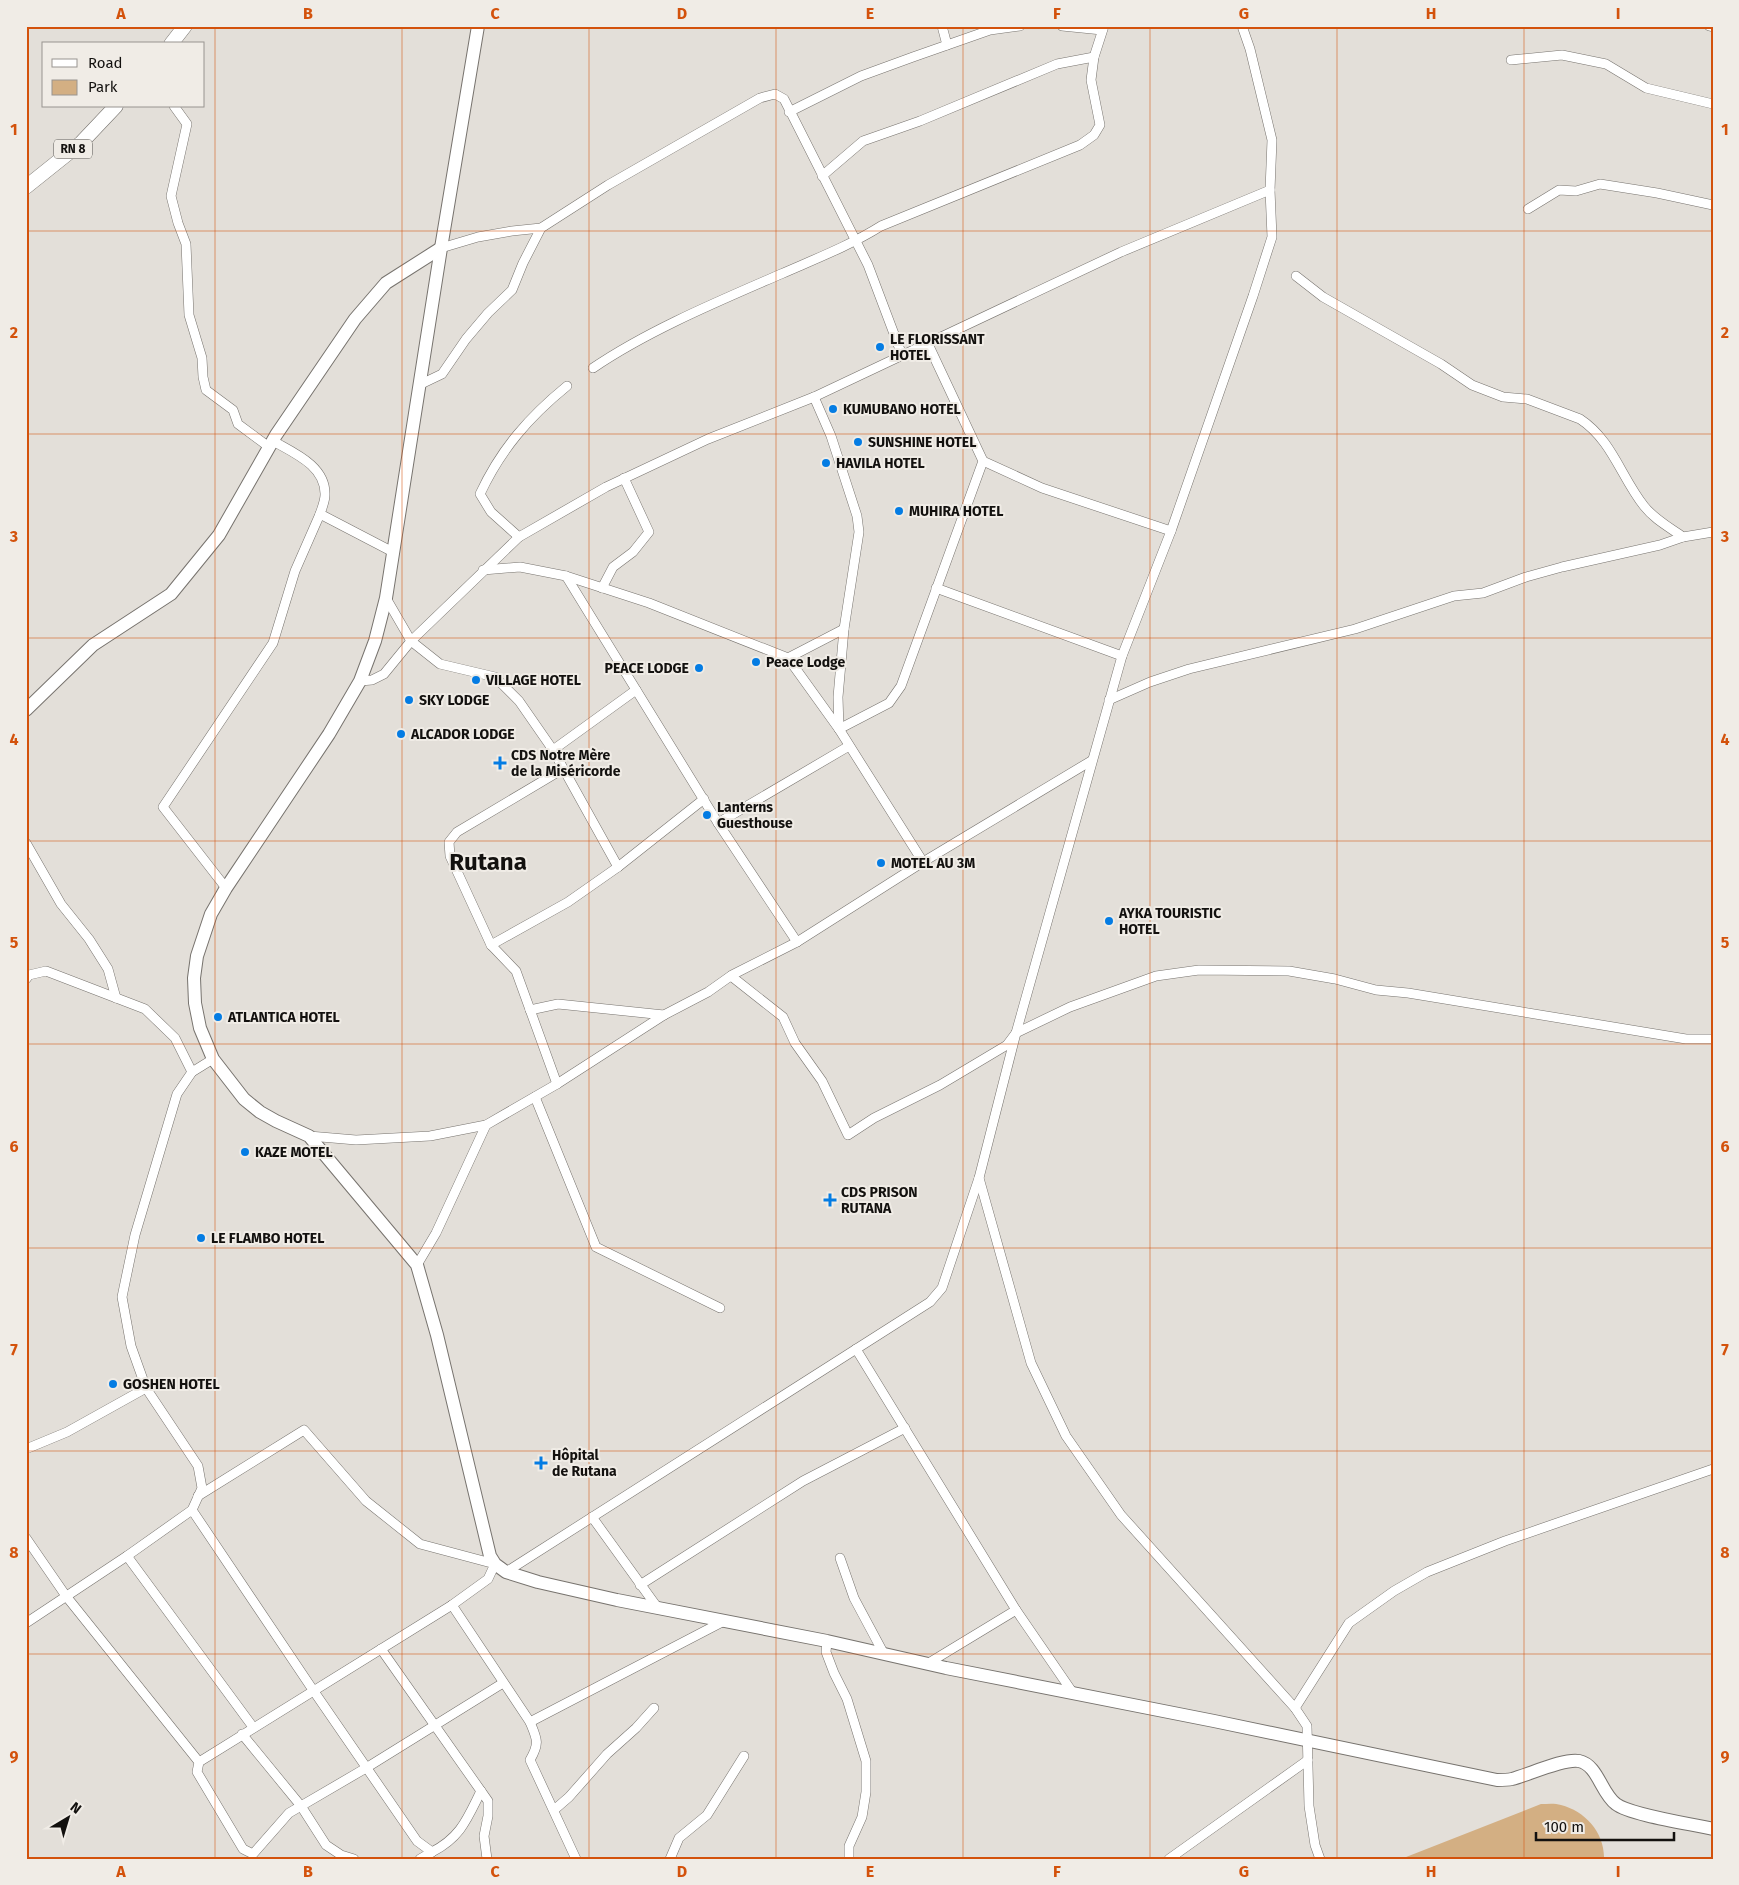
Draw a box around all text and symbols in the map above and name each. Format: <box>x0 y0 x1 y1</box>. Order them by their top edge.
text: A <box>115 4 126 23</box>
text: B <box>303 4 313 23</box>
text: C <box>490 4 500 23</box>
text: D <box>677 4 687 23</box>
text: E <box>866 4 874 23</box>
text: F <box>1053 4 1061 23</box>
text: G <box>1239 4 1249 23</box>
text: H <box>1426 4 1436 23</box>
text: I <box>1616 4 1620 23</box>
legend <box>42 42 205 108</box>
text: Road <box>88 54 123 72</box>
text: Park <box>88 78 118 96</box>
text: 1 <box>10 120 18 139</box>
text: 1 <box>1721 120 1729 139</box>
road number: RN 8 <box>54 140 92 158</box>
text: 2 <box>10 323 18 342</box>
text: 2 <box>1721 323 1729 342</box>
place label: LE FLORISSANT HOTEL <box>890 331 985 364</box>
marker: LE FLORISSANT HOTEL <box>874 341 886 353</box>
place label: KUMUBANO HOTEL <box>843 401 961 418</box>
marker: KUMUBANO HOTEL <box>827 403 839 415</box>
place label: SUNSHINE HOTEL <box>868 434 976 451</box>
marker: SUNSHINE HOTEL <box>852 436 864 448</box>
place label: HAVILA HOTEL <box>836 455 925 472</box>
marker: HAVILA HOTEL <box>820 457 832 469</box>
place label: MUHIRA HOTEL <box>909 503 1003 520</box>
marker: MUHIRA HOTEL <box>893 505 905 517</box>
text: 3 <box>9 527 18 546</box>
text: 3 <box>1720 527 1729 546</box>
place label: Peace Lodge <box>766 654 846 671</box>
marker: Peace Lodge <box>750 656 762 668</box>
place label: PEACE LODGE <box>605 660 689 677</box>
marker: PEACE LODGE <box>693 662 705 674</box>
place label: VILLAGE HOTEL <box>485 672 581 689</box>
marker: VILLAGE HOTEL <box>470 674 482 686</box>
place label: SKY LODGE <box>419 692 489 709</box>
marker: SKY LODGE <box>403 694 415 706</box>
place label: ALCADOR LODGE <box>410 726 515 743</box>
marker: ALCADOR LODGE <box>395 728 407 740</box>
text: 4 <box>9 730 19 749</box>
text: 4 <box>1720 730 1730 749</box>
place label: CDS Notre Mère de la Miséricorde <box>511 747 621 780</box>
marker: CDS Notre Mère de la Miséricorde <box>493 756 507 770</box>
place label: Lanterns Guesthouse <box>717 799 793 832</box>
marker: Lanterns Guesthouse <box>701 809 713 821</box>
district label: Rutana <box>449 848 527 876</box>
place label: MOTEL AU 3M <box>891 855 975 872</box>
marker: MOTEL AU 3M <box>875 857 887 869</box>
place label: AYKA TOURISTIC HOTEL <box>1118 905 1221 938</box>
marker: AYKA TOURISTIC HOTEL <box>1103 915 1115 927</box>
text: 5 <box>10 933 19 952</box>
text: 5 <box>1721 933 1730 952</box>
place label: ATLANTICA HOTEL <box>227 1009 340 1026</box>
marker: ATLANTICA HOTEL <box>212 1011 224 1023</box>
text: 6 <box>9 1137 19 1156</box>
text: 6 <box>1720 1137 1730 1156</box>
place label: KAZE MOTEL <box>255 1144 333 1161</box>
marker: KAZE MOTEL <box>239 1146 251 1158</box>
place label: CDS PRISON RUTANA <box>841 1184 918 1217</box>
marker: CDS PRISON RUTANA <box>823 1193 837 1207</box>
place label: LE FLAMBO HOTEL <box>211 1230 324 1247</box>
marker: LE FLAMBO HOTEL <box>195 1232 207 1244</box>
text: 7 <box>10 1340 18 1359</box>
text: 7 <box>1721 1340 1729 1359</box>
place label: GOSHEN HOTEL <box>123 1376 220 1393</box>
marker: GOSHEN HOTEL <box>107 1378 119 1390</box>
place label: Hôpital de Rutana <box>552 1447 617 1480</box>
marker: Hôpital de Rutana <box>534 1456 548 1470</box>
text: 8 <box>9 1543 19 1562</box>
text: 8 <box>1720 1543 1730 1562</box>
text: 9 <box>10 1747 19 1766</box>
text: 9 <box>1721 1747 1730 1766</box>
north arrow <box>42 1792 92 1842</box>
text: N <box>67 1799 85 1818</box>
scale bar <box>1536 1810 1674 1842</box>
text: 100 m <box>1544 1818 1584 1836</box>
text: A <box>115 1862 126 1881</box>
text: B <box>303 1862 313 1881</box>
text: C <box>490 1862 500 1881</box>
text: D <box>677 1862 687 1881</box>
text: E <box>866 1862 874 1881</box>
text: F <box>1053 1862 1061 1881</box>
text: G <box>1239 1862 1249 1881</box>
text: H <box>1426 1862 1436 1881</box>
text: I <box>1616 1862 1620 1881</box>

